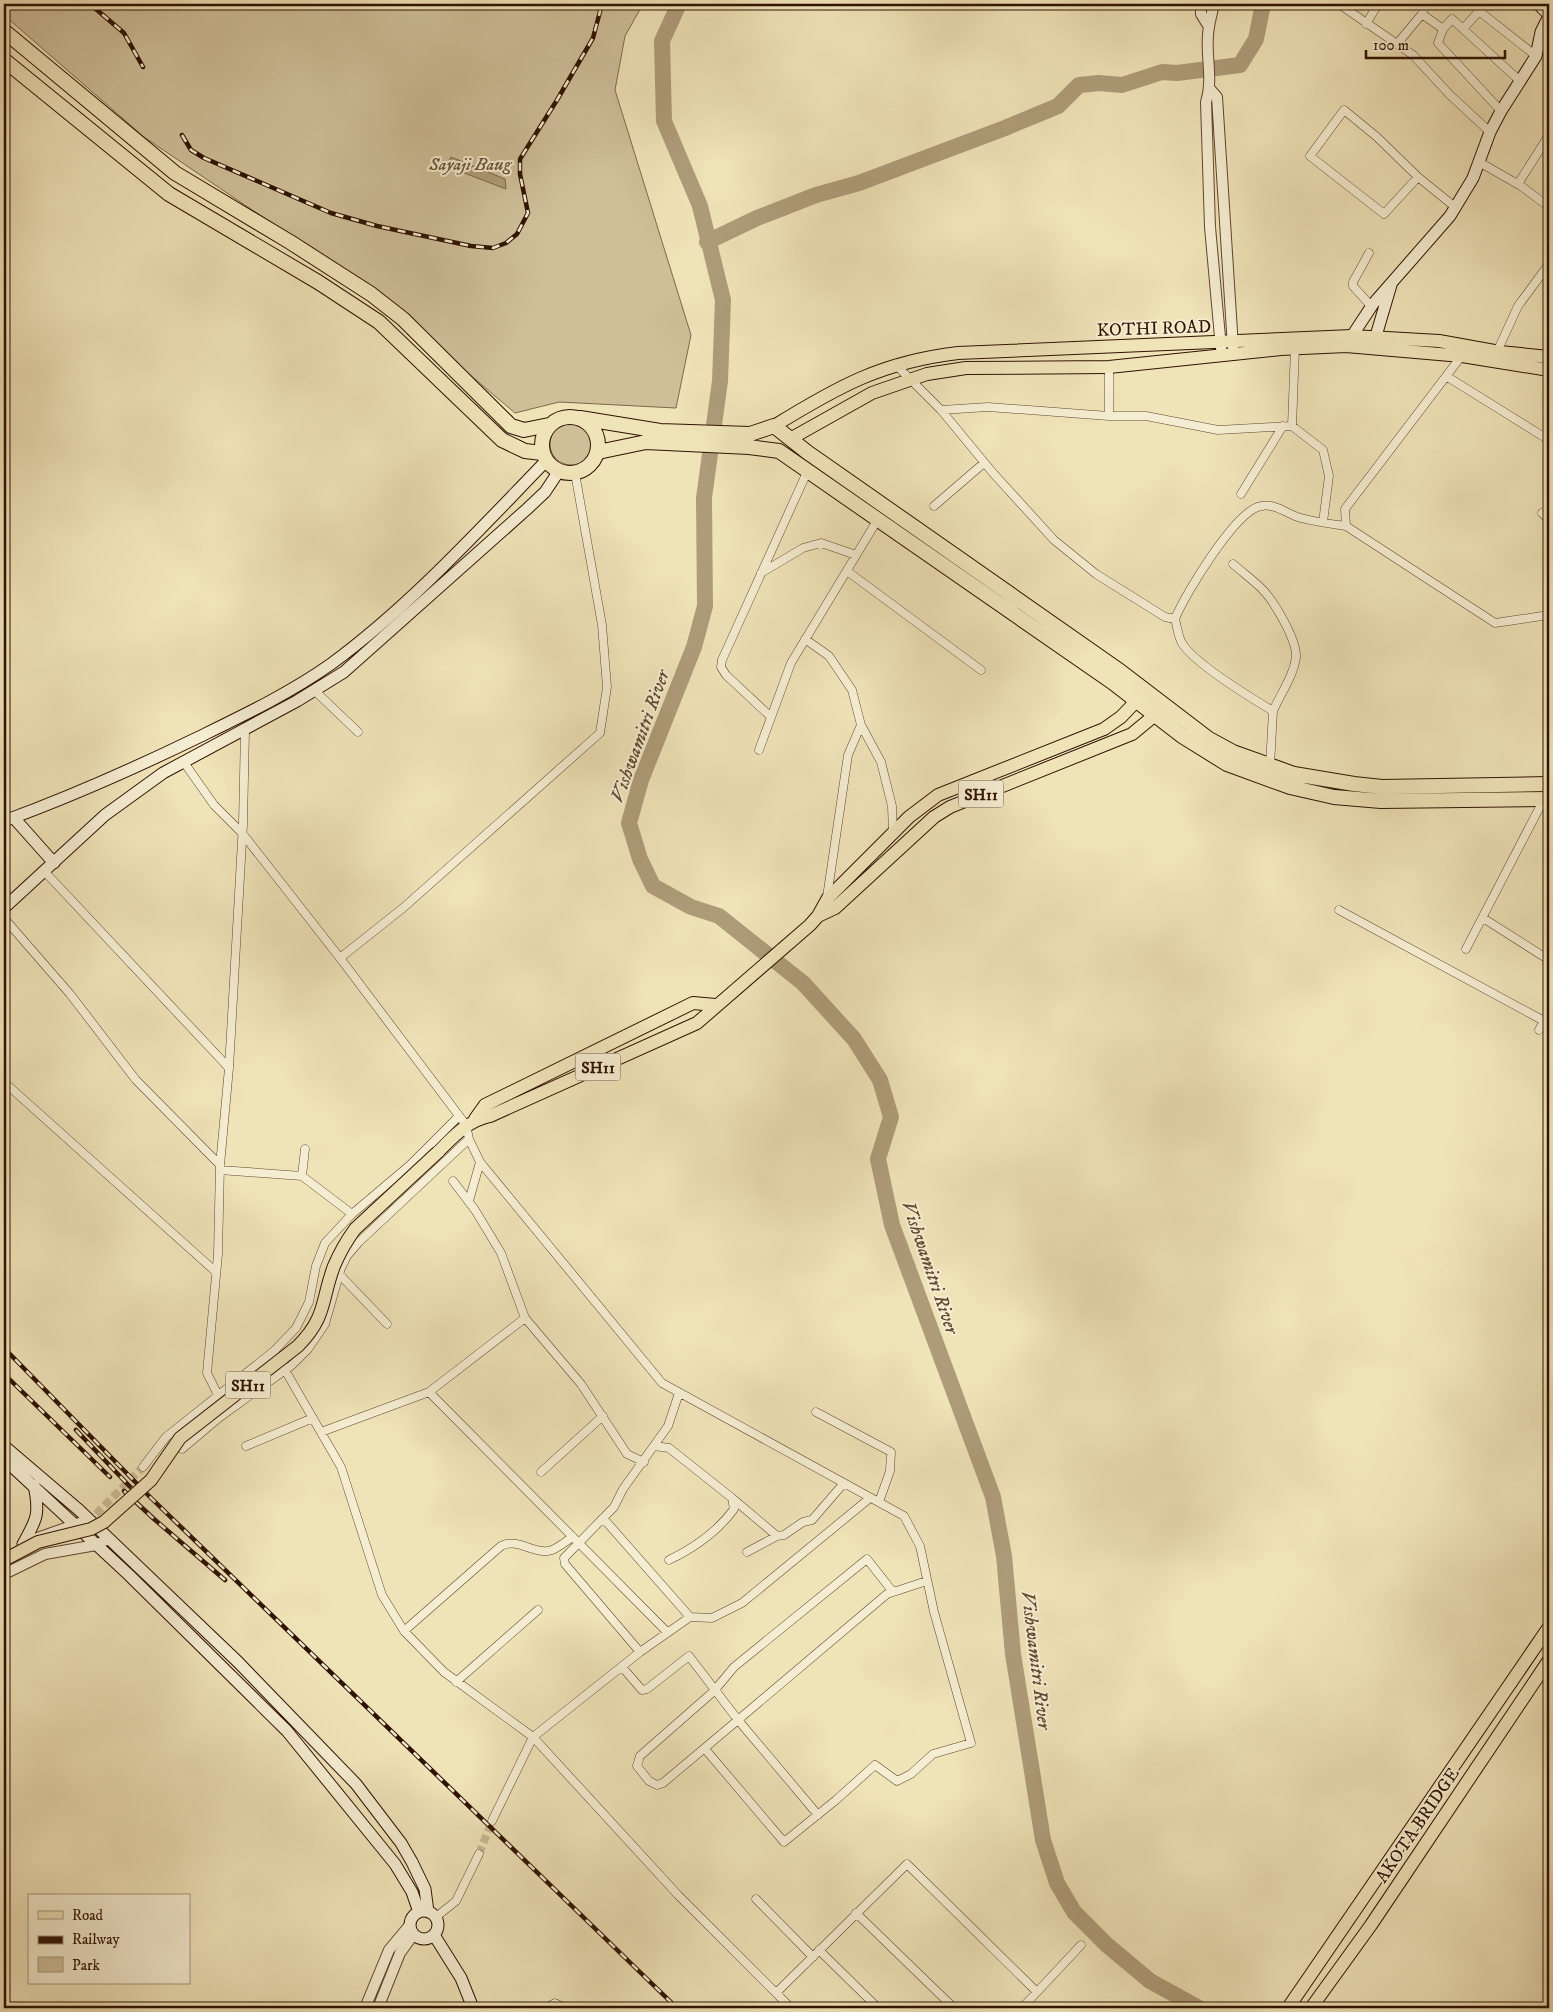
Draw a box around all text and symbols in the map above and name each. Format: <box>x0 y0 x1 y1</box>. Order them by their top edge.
scale bar <box>1366 28 1504 60</box>
text: 100 m <box>1373 36 1409 55</box>
park label: Sayaji Baug <box>428 154 513 176</box>
street label: KOTHI ROAD <box>1097 316 1212 342</box>
water label: Vishwamitri River <box>606 665 676 806</box>
road number: SH11 <box>958 781 1004 808</box>
road number: SH11 <box>576 1054 620 1080</box>
water label: Vishwamitri River <box>896 1198 964 1339</box>
road number: SH11 <box>226 1372 270 1398</box>
water label: Vishwamitri River <box>1016 1590 1056 1733</box>
street label: AKOTA BRIDGE <box>1371 1764 1465 1887</box>
legend <box>28 1894 190 1984</box>
text: Road <box>72 1906 104 1925</box>
text: Railway <box>72 1930 120 1949</box>
text: Park <box>72 1956 101 1975</box>

